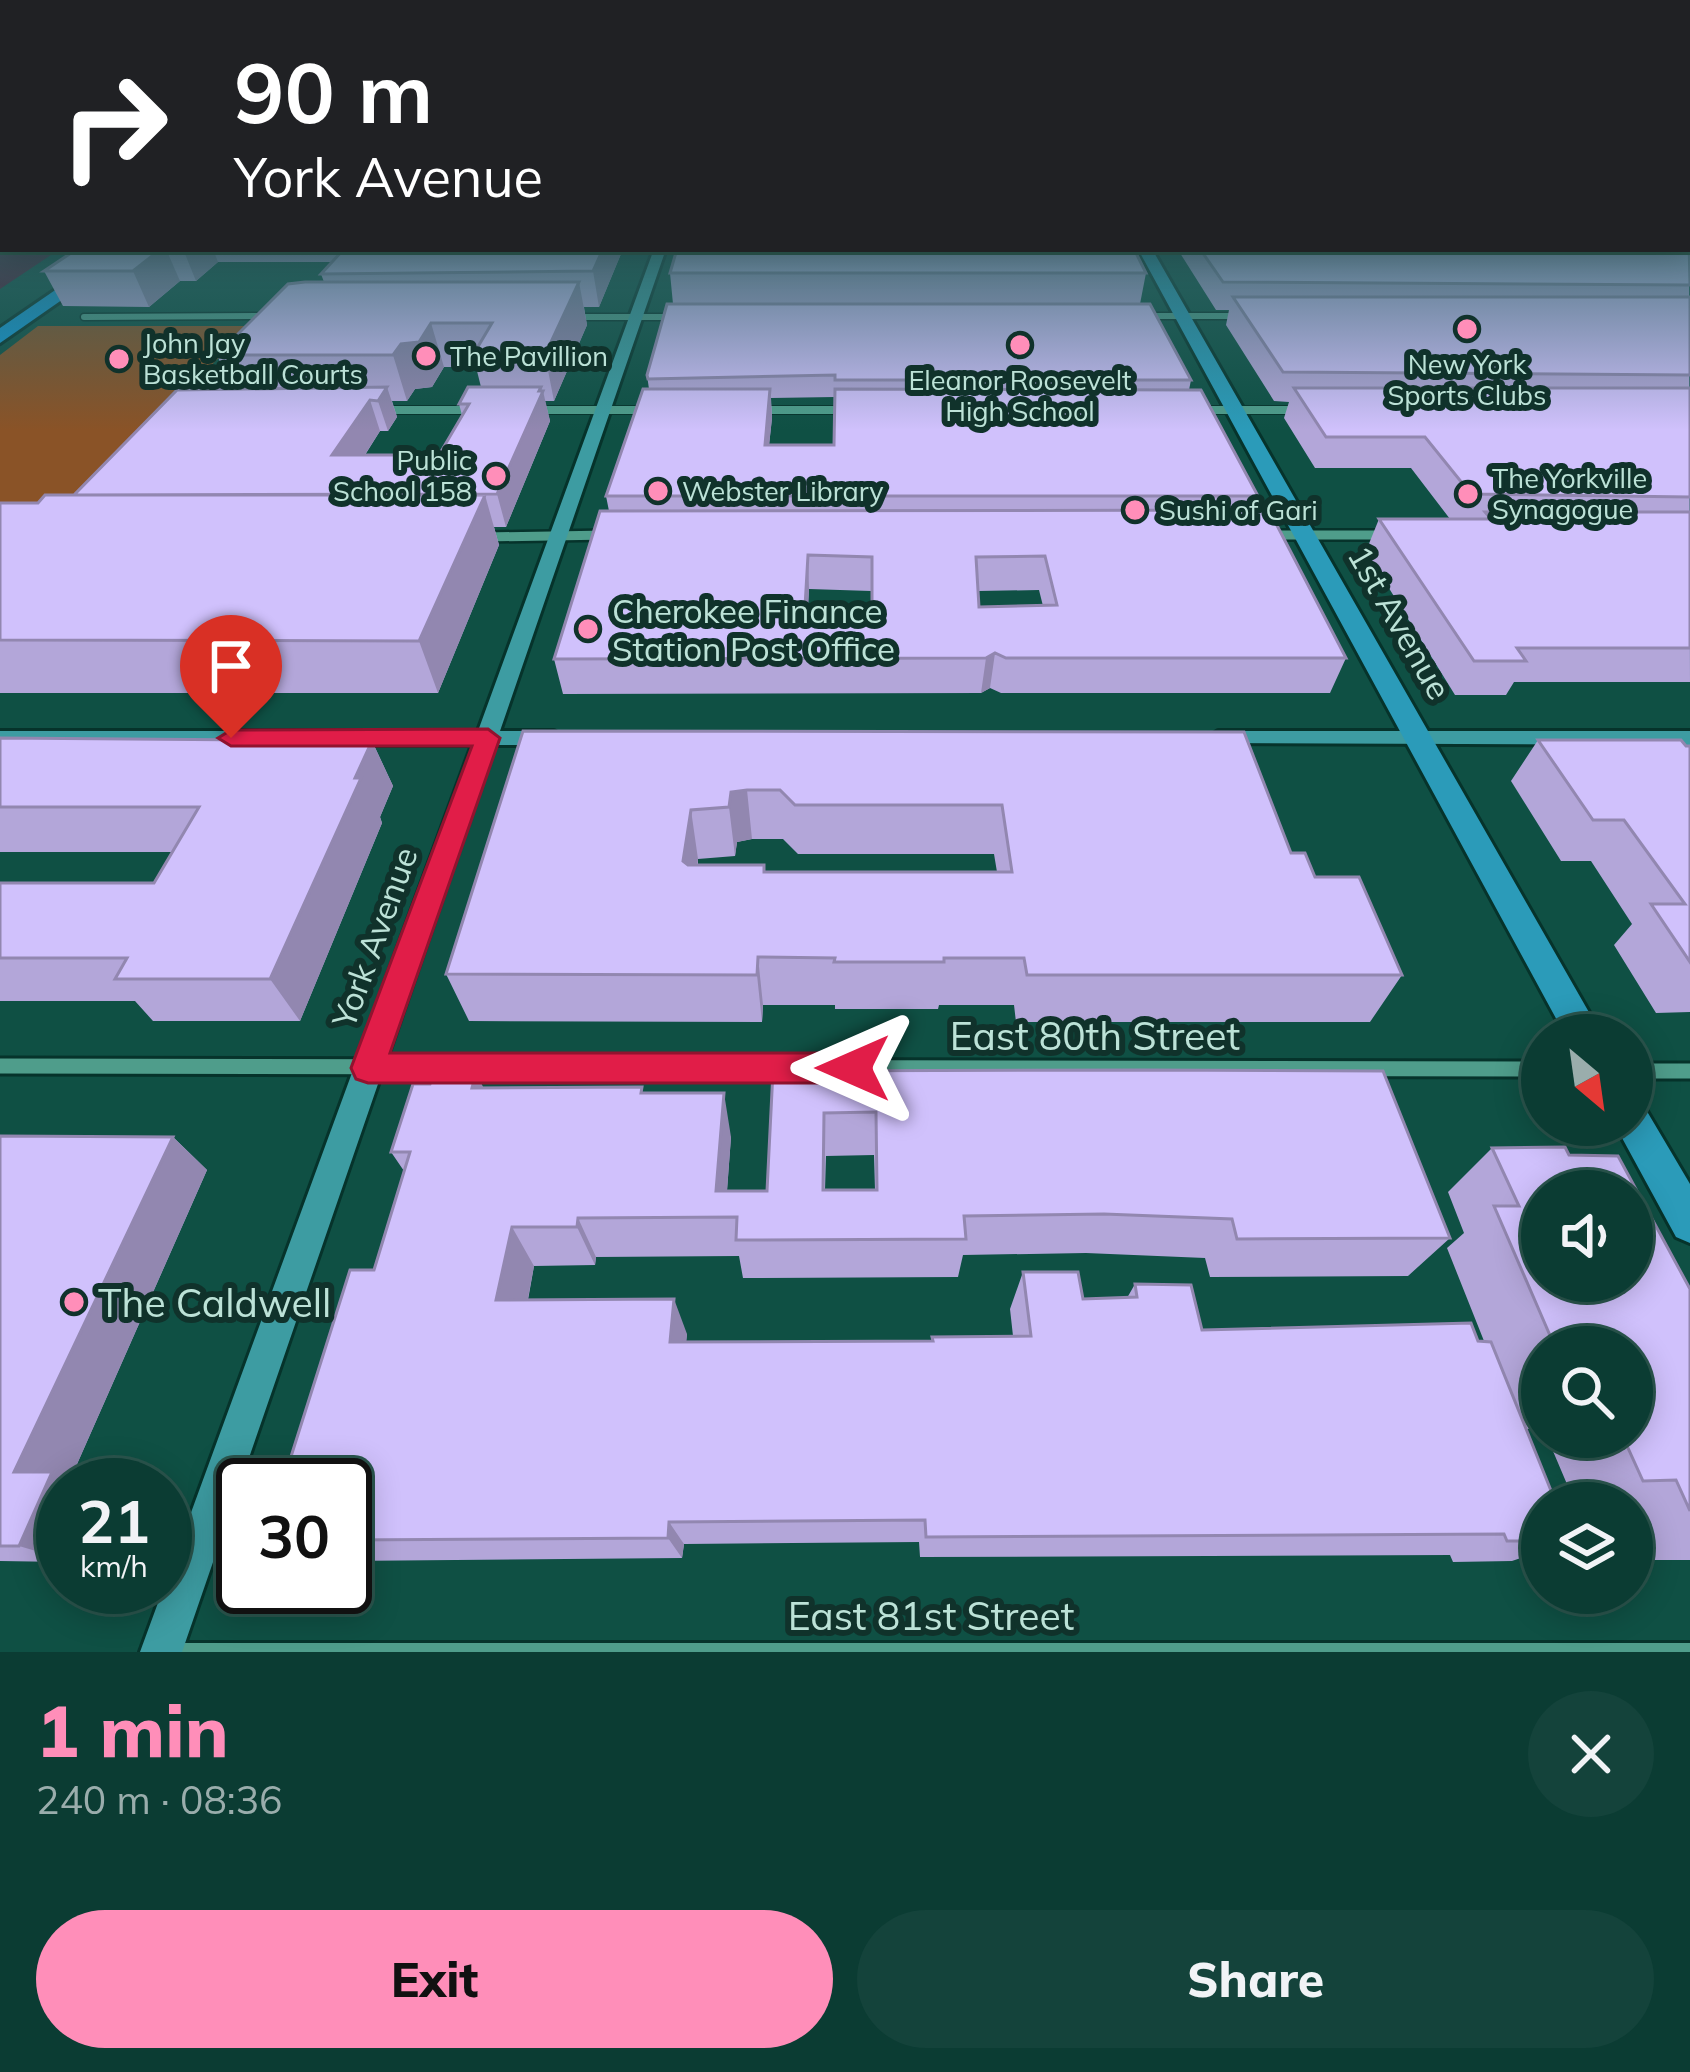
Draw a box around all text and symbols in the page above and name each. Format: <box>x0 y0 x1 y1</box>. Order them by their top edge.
text: 90 m <box>234 39 433 144</box>
icon: right <box>36 48 192 204</box>
text: York Avenue <box>234 143 543 211</box>
marker: New York Sports Clubs <box>1454 316 1480 342</box>
place label: John Jay Basketball Courts <box>143 326 363 391</box>
marker: Eleanor Roosevelt High School <box>1007 332 1033 358</box>
place label: The Pavillion <box>450 339 608 373</box>
marker: The Pavillion <box>413 343 439 369</box>
marker: John Jay Basketball Courts <box>106 346 132 372</box>
place label: New York Sports Clubs <box>1388 347 1546 412</box>
place label: Eleanor Roosevelt High School <box>908 363 1132 428</box>
place label: Public School 158 <box>333 443 472 508</box>
place label: The Yorkville Synagogue <box>1492 461 1647 526</box>
marker: Public School 158 <box>483 463 509 489</box>
place label: Webster Library <box>682 474 884 508</box>
marker: Webster Library <box>645 478 671 504</box>
marker: The Yorkville Synagogue <box>1455 481 1481 507</box>
place label: Sushi of Gari <box>1159 493 1318 527</box>
marker: Sushi of Gari <box>1122 497 1148 523</box>
street label: 1st Avenue <box>1339 538 1461 706</box>
place label: Cherokee Finance Station Post Office <box>612 590 895 669</box>
pin <box>180 615 282 738</box>
marker: Cherokee Finance Station Post Office <box>575 616 601 642</box>
icon: arrive <box>198 633 264 699</box>
street label: York Avenue <box>322 841 426 1034</box>
position arrow <box>790 1005 916 1131</box>
street label: East 80th Street <box>950 1011 1240 1060</box>
north arrow <box>1521 1014 1653 1146</box>
map controls <box>1521 1014 1653 1614</box>
button: sound <box>1521 1170 1653 1302</box>
place label: The Caldwell <box>98 1278 331 1327</box>
marker: The Caldwell <box>61 1289 87 1315</box>
button: search <box>1521 1326 1653 1458</box>
speed limit sign: 30 <box>216 1458 372 1614</box>
button: layers <box>1521 1482 1653 1614</box>
text: 21 <box>78 1483 150 1558</box>
text: km/h <box>80 1547 148 1585</box>
street label: East 81st Street <box>788 1591 1074 1640</box>
text: 1 min <box>36 1685 229 1775</box>
button: close <box>1528 1691 1654 1817</box>
text: 240 m · 08:36 <box>36 1775 282 1824</box>
button: Exit <box>36 1910 833 2048</box>
button: Share <box>857 1910 1654 2048</box>

